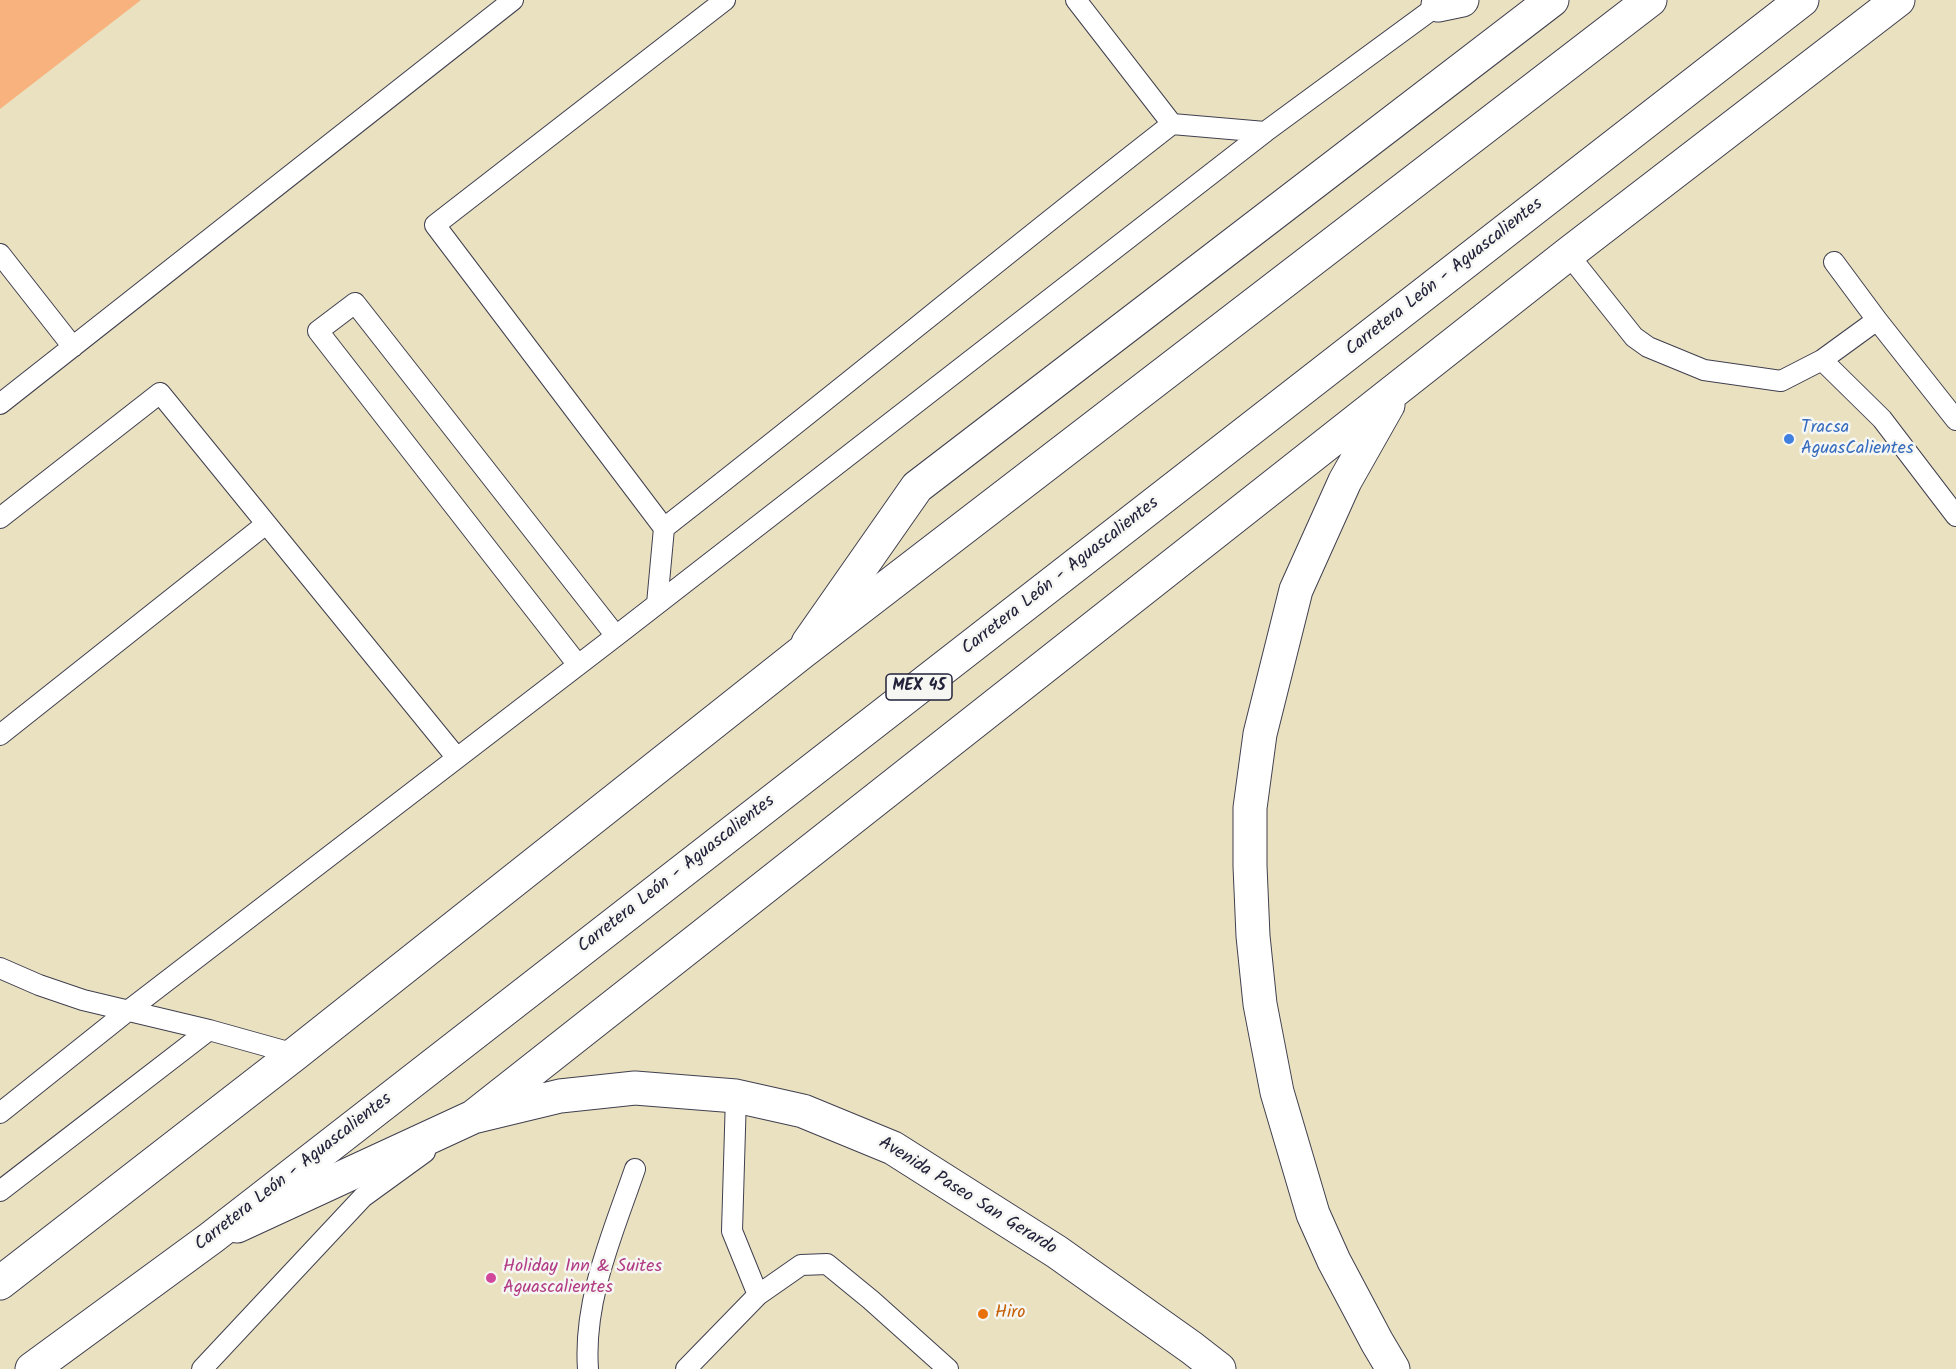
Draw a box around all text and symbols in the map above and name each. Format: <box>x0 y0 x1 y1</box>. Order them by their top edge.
street label: Carretera León - Aguascalientes <box>1342 194 1548 362</box>
place label: Tracsa AguasCalientes <box>1801 418 1914 460</box>
marker: Tracsa AguasCalientes <box>1782 432 1796 446</box>
street label: Carretera León - Aguascalientes <box>958 493 1164 661</box>
road number: MEX 45 <box>886 674 952 700</box>
street label: Carretera León - Aguascalientes <box>574 791 780 959</box>
street label: Carretera León - Aguascalientes <box>191 1089 397 1257</box>
street label: Avenida Paseo San Gerardo <box>874 1133 1060 1261</box>
place label: Holiday Inn & Suites Aguascalientes <box>503 1257 662 1300</box>
marker: Holiday Inn & Suites Aguascalientes <box>484 1271 498 1285</box>
place label: Hiro <box>995 1303 1025 1325</box>
marker: Hiro <box>976 1307 990 1321</box>

